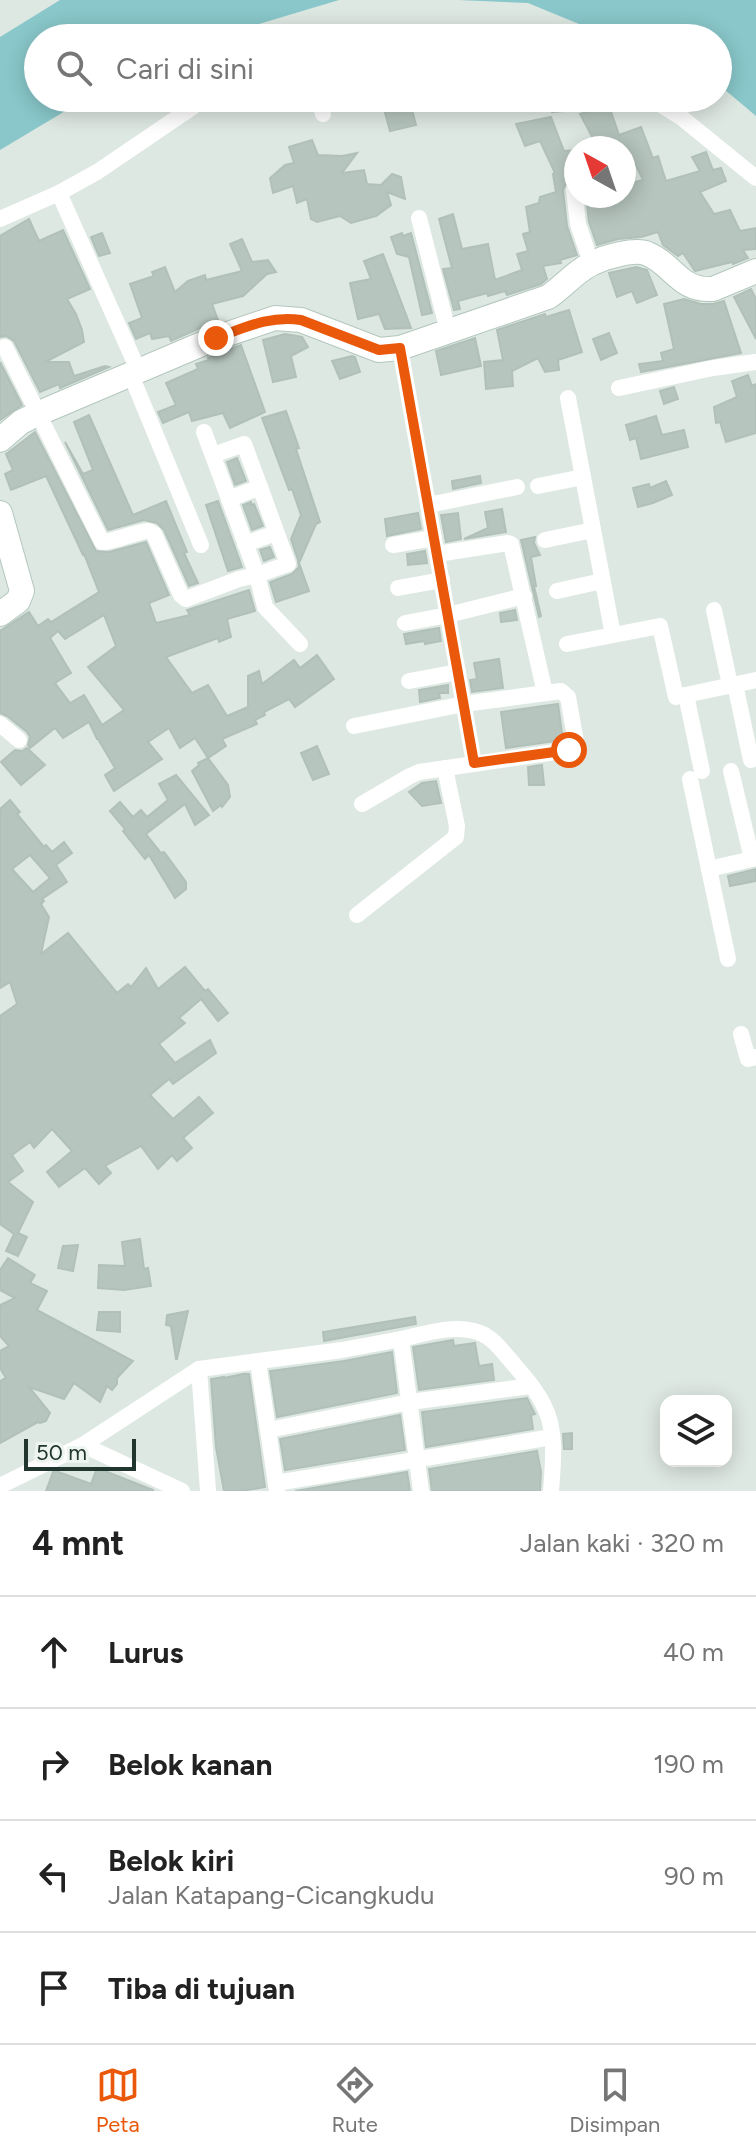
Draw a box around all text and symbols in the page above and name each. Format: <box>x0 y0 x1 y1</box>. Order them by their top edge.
search box <box>24 24 732 112</box>
icon: search <box>52 46 96 90</box>
text: Cari di sini <box>116 50 254 87</box>
north arrow <box>564 136 636 208</box>
route end <box>198 320 234 356</box>
route start <box>551 732 587 768</box>
map controls <box>660 1395 732 1467</box>
button: layers <box>660 1395 732 1467</box>
scale bar <box>24 1435 136 1471</box>
text: 50 m <box>36 1439 87 1466</box>
text: 4 mnt <box>32 1523 124 1564</box>
text: Jalan kaki · 320 m <box>520 1527 724 1559</box>
icon: ahead <box>32 1630 76 1674</box>
text: Lurus <box>108 1634 184 1671</box>
text: 40 m <box>663 1636 724 1668</box>
icon: right <box>32 1742 76 1786</box>
text: Belok kanan <box>108 1746 273 1783</box>
text: 190 m <box>653 1748 724 1780</box>
text: Belok kiri <box>108 1842 234 1879</box>
icon: left <box>32 1854 76 1898</box>
text: 90 m <box>664 1860 724 1892</box>
text: Jalan Katapang-Cicangkudu <box>108 1879 434 1911</box>
icon: arrive <box>32 1966 76 2010</box>
text: Tiba di tujuan <box>108 1970 295 2007</box>
tab: Peta <box>96 2063 140 2138</box>
tab: Rute <box>331 2063 378 2138</box>
tab: Disimpan <box>569 2063 660 2138</box>

